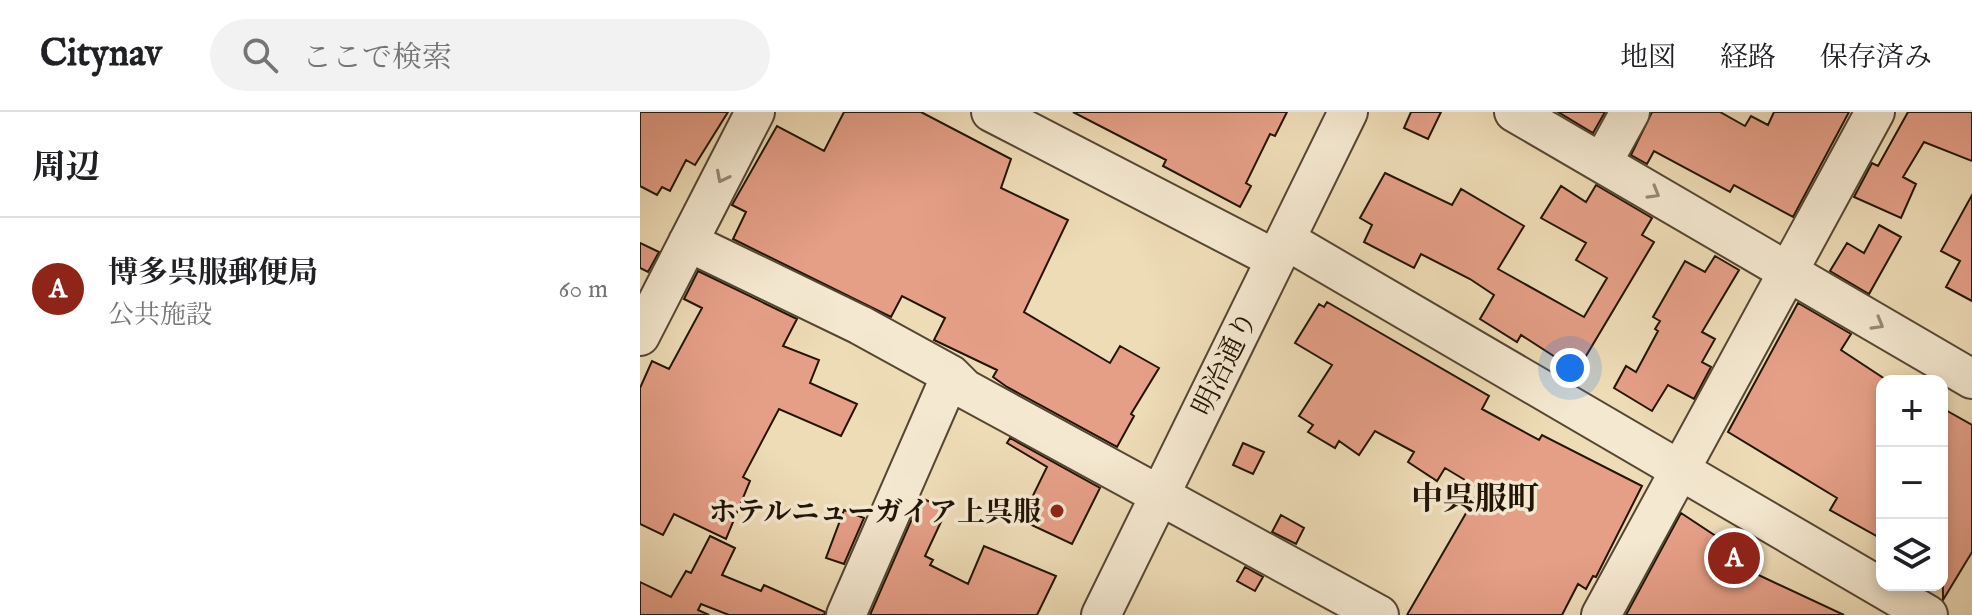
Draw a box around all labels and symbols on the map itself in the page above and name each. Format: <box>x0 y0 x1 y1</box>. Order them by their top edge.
one-way arrow <box>716 168 731 183</box>
one-way arrow <box>1645 183 1660 199</box>
street label: 明治通り <box>1186 306 1267 422</box>
one-way arrow <box>1869 315 1884 330</box>
your location <box>1550 348 1590 388</box>
district label: 中呉服町 <box>1411 480 1539 521</box>
place label: ホテルニューガイア上呉服 <box>709 496 1041 531</box>
marker: ホテルニューガイア上呉服 <box>1048 502 1066 520</box>
pin: A <box>1708 528 1760 588</box>

